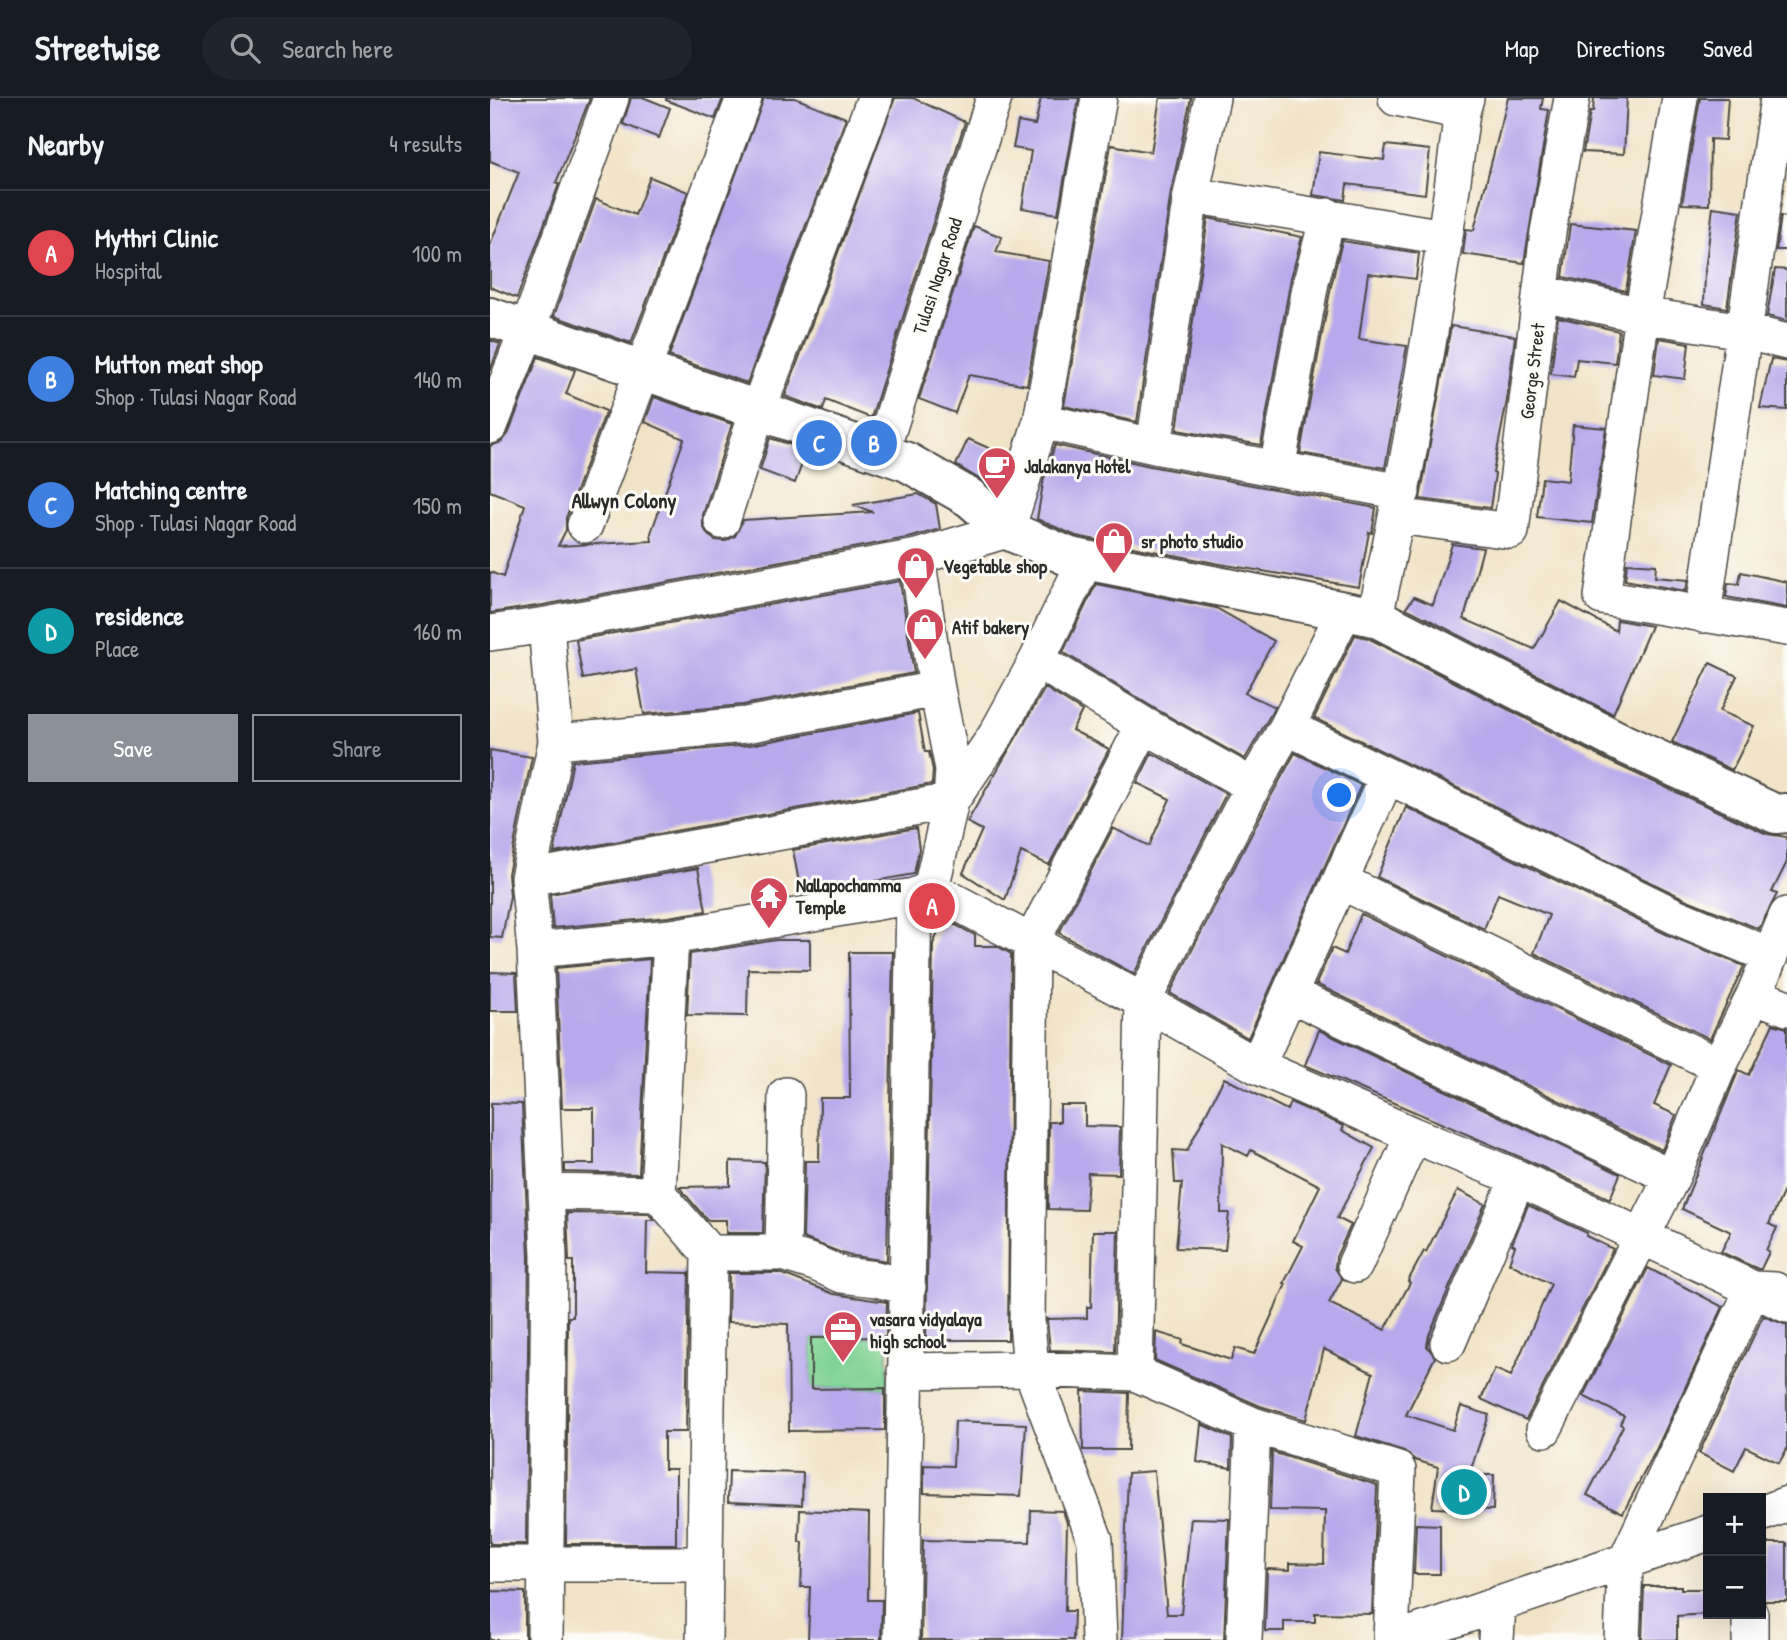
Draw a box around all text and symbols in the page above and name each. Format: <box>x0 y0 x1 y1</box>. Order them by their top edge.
search box <box>202 17 692 80</box>
text: Streetwise <box>35 26 160 70</box>
icon: search <box>226 29 264 67</box>
text: Search here <box>282 31 393 66</box>
text: Map <box>1505 32 1539 64</box>
text: Directions <box>1577 32 1665 64</box>
text: Saved <box>1703 32 1752 64</box>
text: Nearby <box>28 124 104 164</box>
text: 4 results <box>389 128 462 159</box>
street label: Tulasi Nagar Road <box>906 214 968 338</box>
text: Mythri Clinic <box>95 220 218 255</box>
text: A <box>45 238 57 269</box>
text: 100 m <box>412 238 462 269</box>
text: Hospital <box>95 255 162 286</box>
street label: George Street <box>1513 321 1551 420</box>
text: Mutton meat shop <box>95 346 263 381</box>
text: B <box>45 364 57 395</box>
text: 140 m <box>414 364 462 395</box>
text: Shop · Tulasi Nagar Road <box>95 381 296 412</box>
pin: C <box>796 417 842 469</box>
pin: B <box>851 417 897 469</box>
cafe icon: Jalakanya Hotel <box>976 445 1018 500</box>
place label: Jalakanya Hotel <box>1024 453 1131 480</box>
text: Matching centre <box>95 472 247 507</box>
district label: Allwyn Colony <box>572 486 676 516</box>
text: C <box>45 490 57 521</box>
text: 150 m <box>413 490 462 521</box>
text: Shop · Tulasi Nagar Road <box>95 507 296 538</box>
shop icon: sr photo studio <box>1093 520 1135 575</box>
place label: sr photo studio <box>1141 528 1243 555</box>
shop icon: Vegetable shop <box>895 545 937 600</box>
place label: Vegetable shop <box>943 553 1048 580</box>
text: residence <box>95 598 184 633</box>
shop icon: Atif bakery <box>904 606 946 661</box>
place label: Atif bakery <box>952 614 1029 641</box>
text: D <box>46 616 56 647</box>
text: 160 m <box>413 616 462 647</box>
text: Place <box>95 633 139 664</box>
button: Save <box>28 714 238 782</box>
button: Share <box>252 714 462 782</box>
your location <box>1322 778 1356 812</box>
place label: Nallapochamma Temple <box>795 872 902 921</box>
temple icon: Nallapochamma Temple <box>748 875 790 930</box>
pin: A <box>909 880 955 932</box>
place label: vasara vidyalaya high school <box>870 1306 982 1355</box>
office icon: vasara vidyalaya high school <box>822 1309 864 1364</box>
pin: D <box>1441 1466 1487 1518</box>
map controls <box>1703 1493 1766 1619</box>
button: + <box>1703 1493 1766 1556</box>
button: − <box>1703 1556 1766 1619</box>

